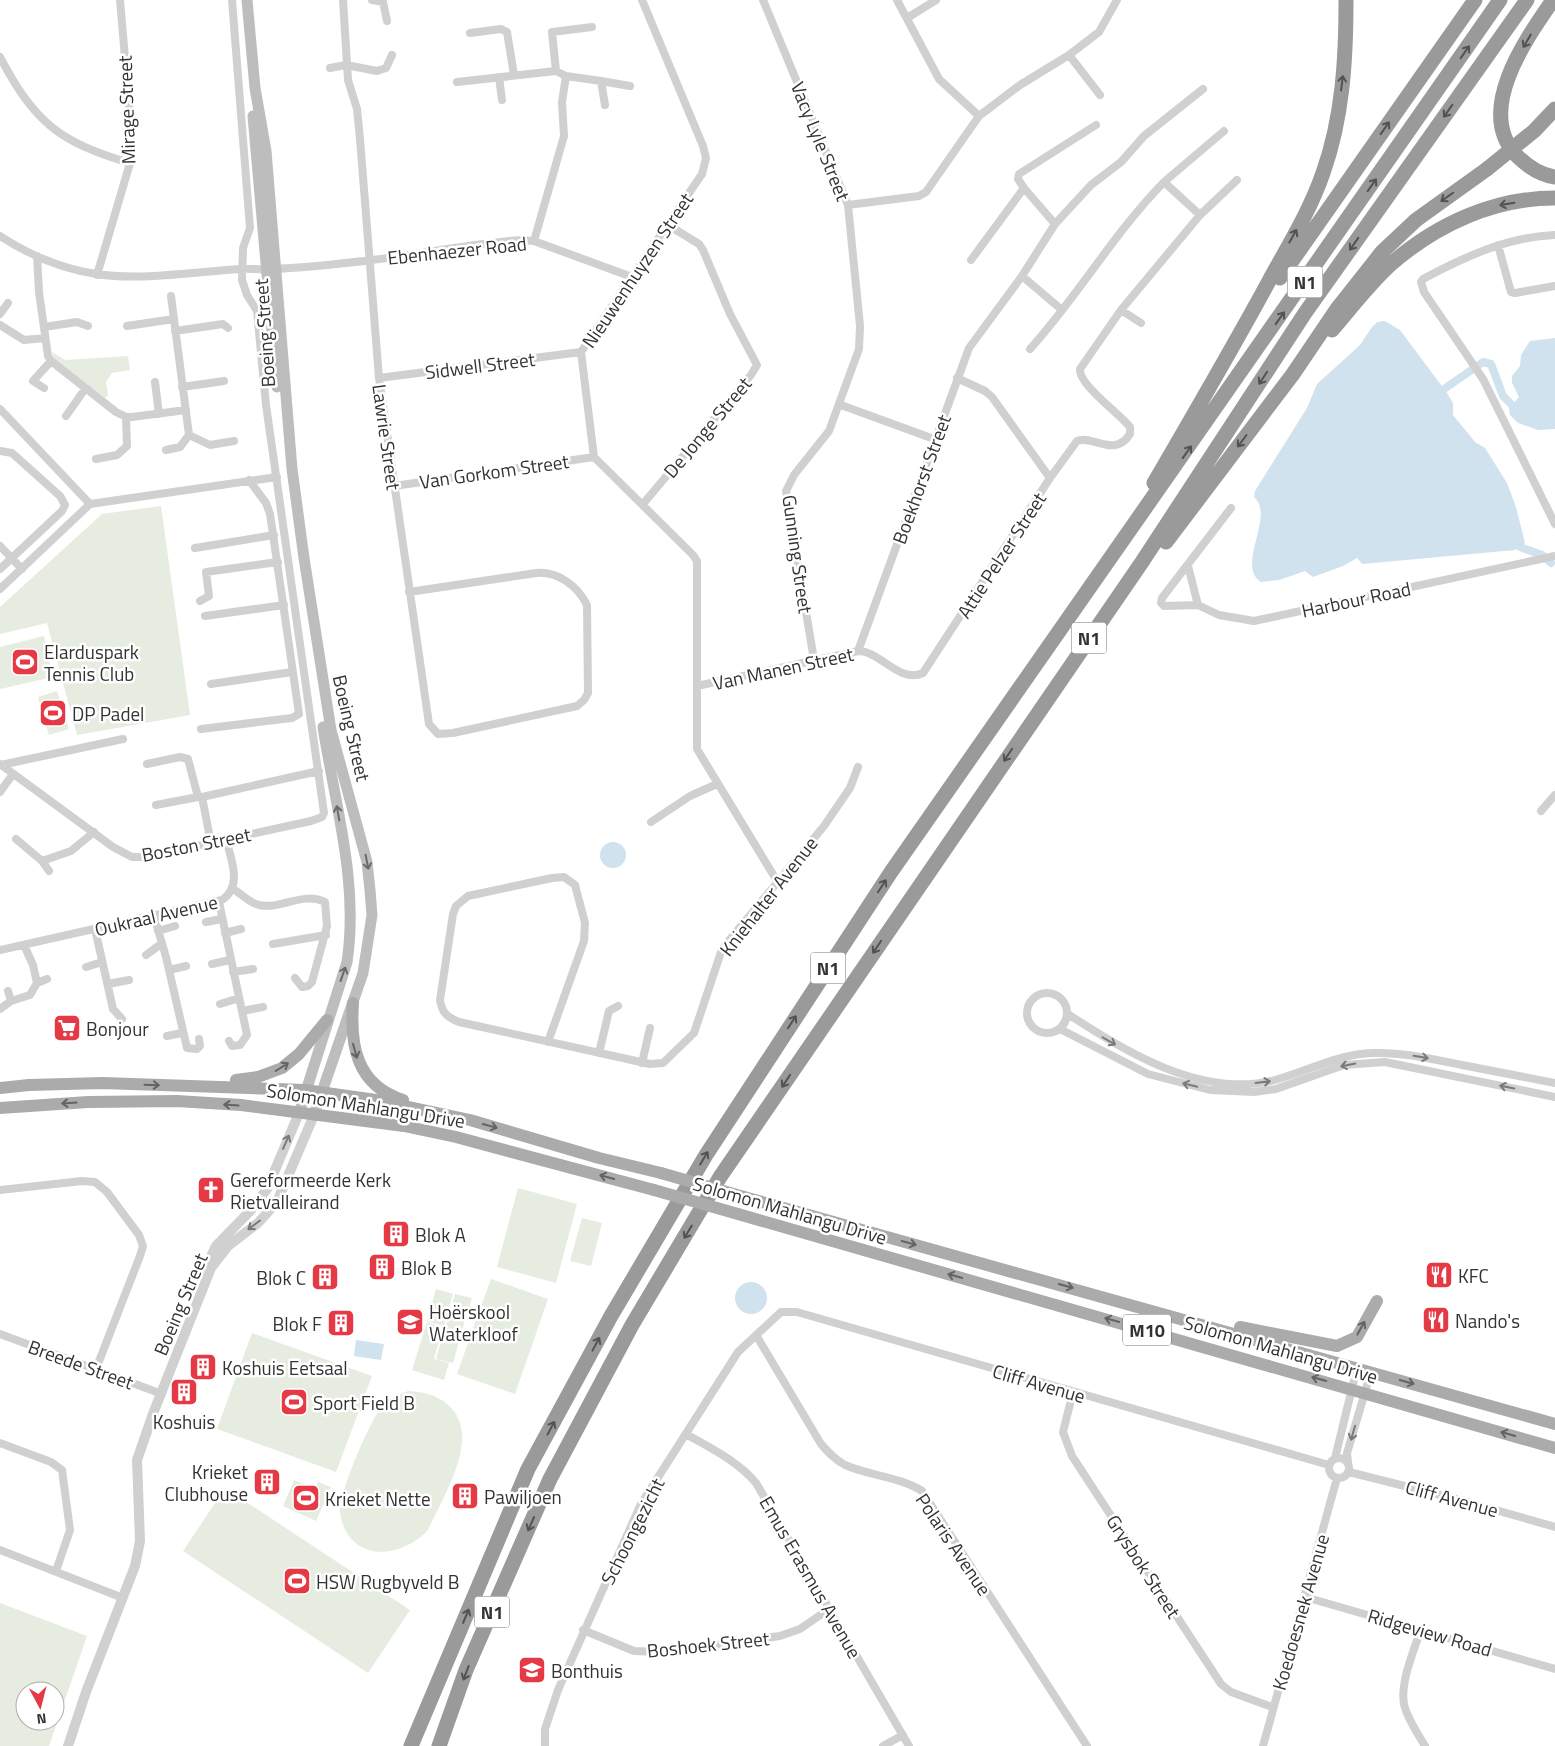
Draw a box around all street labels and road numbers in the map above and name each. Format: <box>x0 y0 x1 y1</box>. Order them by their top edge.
street label: Mirage Street <box>110 55 142 165</box>
street label: Vacy Lyle Street <box>784 77 858 205</box>
street label: Nieuwenhuyzen Street <box>574 186 700 354</box>
street label: Ebenhaezer Road <box>386 228 528 272</box>
road number: N1 <box>1288 266 1322 298</box>
street label: Boeing Street <box>246 277 282 388</box>
street label: Sidwell Street <box>423 344 537 386</box>
street label: De Jonge Street <box>656 370 758 484</box>
street label: Lawrie Street <box>365 382 409 492</box>
street label: Boekhorst Street <box>884 410 958 548</box>
street label: Van Gorkom Street <box>417 446 571 496</box>
street label: Attie Pelzer Street <box>949 486 1053 624</box>
street label: Gunning Street <box>775 493 821 616</box>
street label: Harbour Road <box>1299 573 1413 625</box>
road number: N1 <box>1072 622 1106 654</box>
street label: Van Manen Street <box>710 639 856 697</box>
street label: Boeing Street <box>326 672 378 785</box>
street label: Boston Street <box>139 819 253 869</box>
street label: Kniehalter Avenue <box>712 830 824 962</box>
street label: Oukraal Avenue <box>92 887 220 943</box>
road number: N1 <box>810 952 846 984</box>
street label: Solomon Mahlangu Drive <box>265 1075 467 1135</box>
street label: Solomon Mahlangu Drive <box>690 1168 890 1252</box>
street label: Boeing Street <box>145 1248 215 1360</box>
street label: Solomon Mahlangu Drive <box>1181 1307 1381 1391</box>
road number: M10 <box>1123 1314 1171 1346</box>
street label: Breede Street <box>24 1332 138 1397</box>
street label: Cliff Avenue <box>989 1356 1089 1410</box>
street label: Schoongezicht <box>593 1472 671 1589</box>
street label: Cliff Avenue <box>1402 1472 1502 1524</box>
street label: Polaris Avenue <box>909 1487 999 1601</box>
street label: Emus Erasmus Avenue <box>753 1490 869 1664</box>
street label: Grysbok Street <box>1100 1508 1189 1624</box>
street label: Koedoesnek Avenue <box>1264 1531 1336 1693</box>
road number: N1 <box>474 1596 510 1628</box>
street label: Ridgeview Road <box>1365 1600 1495 1664</box>
street label: Boshoek Street <box>645 1623 771 1665</box>

